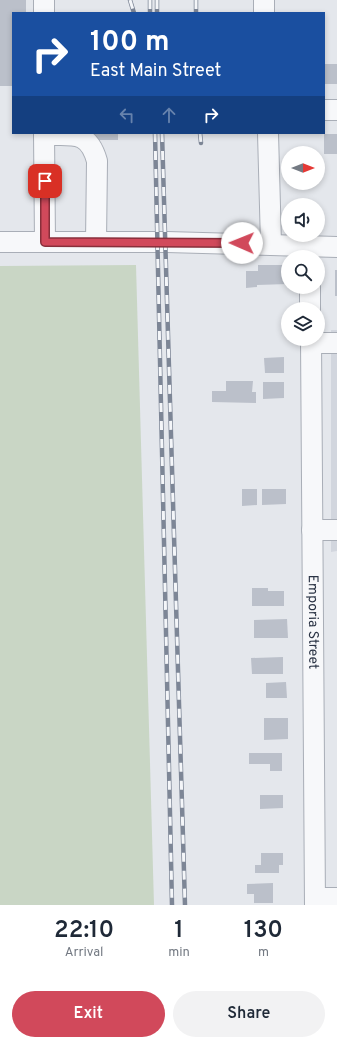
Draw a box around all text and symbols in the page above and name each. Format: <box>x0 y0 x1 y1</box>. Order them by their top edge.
text: 100 m <box>90 25 170 61</box>
icon: right <box>24 28 76 80</box>
text: East Main Street <box>90 60 221 83</box>
icon: left <box>116 104 138 126</box>
icon: ahead <box>158 104 180 126</box>
icon: right <box>200 104 222 126</box>
north arrow <box>281 146 325 190</box>
map controls <box>281 146 325 346</box>
pin <box>28 164 62 198</box>
icon: arrive <box>34 170 56 192</box>
button: sound <box>281 198 325 242</box>
position arrow <box>221 222 263 264</box>
button: search <box>281 250 325 294</box>
button: layers <box>281 302 325 346</box>
street label: Emporia Street <box>304 575 322 669</box>
text: 22:10 <box>54 916 114 946</box>
text: 1 <box>174 916 184 946</box>
text: 130 <box>244 916 283 946</box>
text: Arrival <box>65 945 103 961</box>
text: min <box>168 945 190 961</box>
text: m <box>258 945 269 961</box>
button: Exit <box>12 991 165 1037</box>
button: Share <box>173 991 325 1037</box>

